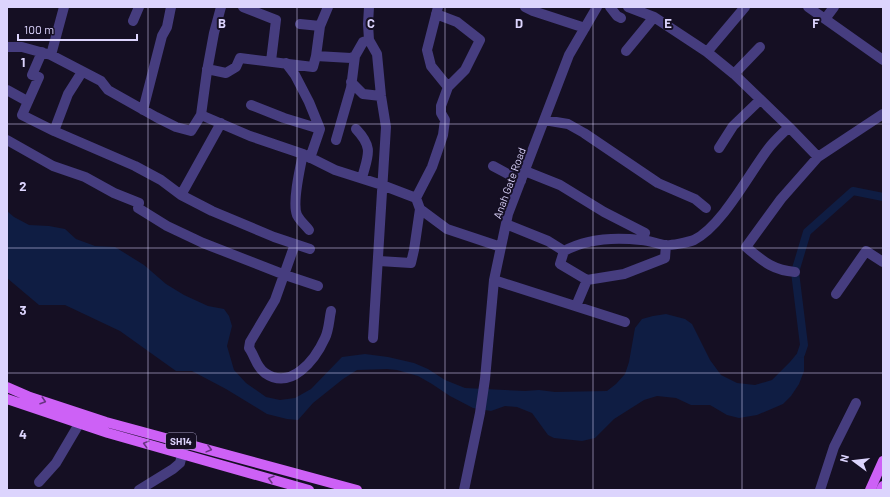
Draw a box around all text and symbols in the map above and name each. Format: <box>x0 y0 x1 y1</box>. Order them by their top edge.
text: B <box>218 15 226 31</box>
text: C <box>367 15 375 31</box>
text: D <box>515 15 523 31</box>
text: E <box>664 15 672 31</box>
text: F <box>812 15 820 31</box>
scale bar <box>18 16 137 42</box>
text: 100 m <box>24 22 54 36</box>
text: 1 <box>21 54 25 70</box>
street label: Anah Gate Road <box>490 146 528 220</box>
text: 2 <box>19 178 27 194</box>
text: 3 <box>19 302 27 318</box>
one-way arrow <box>40 396 47 405</box>
text: 4 <box>19 426 27 442</box>
road number: SH14 <box>166 433 196 449</box>
one-way arrow <box>143 440 150 448</box>
north arrow <box>834 441 874 481</box>
one-way arrow <box>205 444 212 453</box>
text: N <box>837 453 851 464</box>
one-way arrow <box>268 475 275 484</box>

